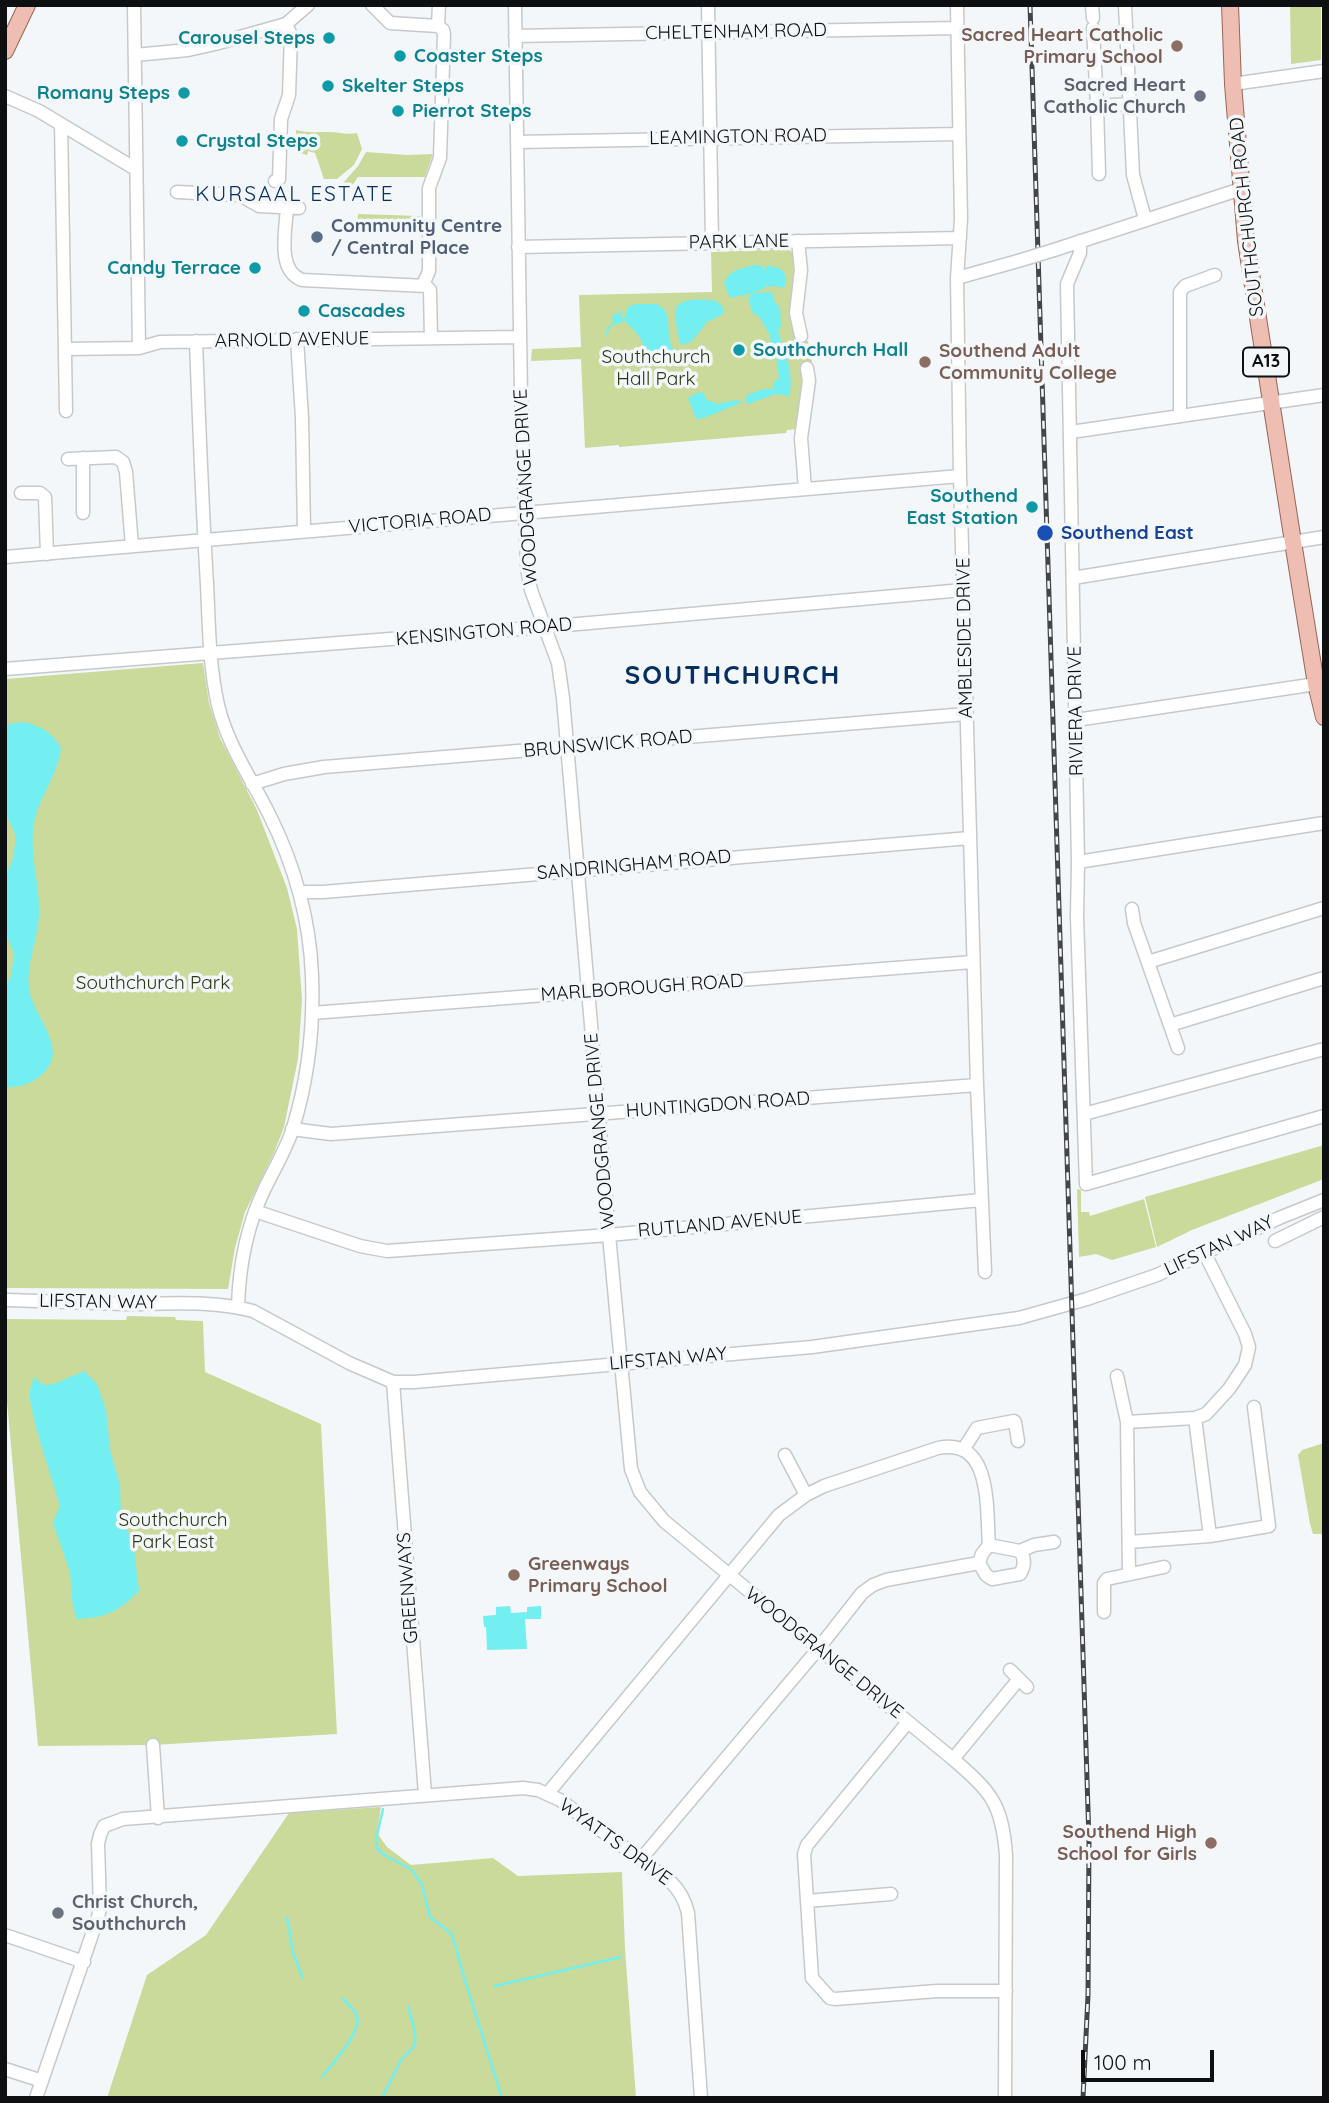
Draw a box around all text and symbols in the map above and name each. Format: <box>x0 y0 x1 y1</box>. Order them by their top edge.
street label: CHELTENHAM ROAD <box>645 19 827 45</box>
place label: Sacred Heart Catholic Primary School <box>961 24 1163 68</box>
place label: Carousel Steps <box>178 27 315 49</box>
marker: Carousel Steps <box>321 30 337 46</box>
marker: Sacred Heart Catholic Primary School <box>1169 38 1185 54</box>
place label: Coaster Steps <box>414 45 543 67</box>
marker: Coaster Steps <box>392 48 408 64</box>
place label: Sacred Heart Catholic Church <box>1044 74 1186 118</box>
place label: Skelter Steps <box>342 75 464 97</box>
marker: Skelter Steps <box>320 78 336 94</box>
place label: Romany Steps <box>37 82 170 104</box>
marker: Romany Steps <box>176 85 192 101</box>
marker: Sacred Heart Catholic Church <box>1192 88 1208 104</box>
place label: Pierrot Steps <box>412 100 531 122</box>
marker: Pierrot Steps <box>390 103 406 119</box>
street label: SOUTHCHURCH ROAD <box>1225 116 1269 318</box>
street label: LEAMINGTON ROAD <box>649 124 827 150</box>
place label: Crystal Steps <box>196 130 318 152</box>
marker: Crystal Steps <box>174 133 190 149</box>
district label: KURSAAL ESTATE <box>197 182 393 208</box>
place label: Community Centre / Central Place <box>331 215 502 259</box>
marker: Community Centre / Central Place <box>309 229 325 245</box>
street label: PARK LANE <box>688 230 790 254</box>
place label: Candy Terrace <box>107 257 241 279</box>
marker: Candy Terrace <box>247 260 263 276</box>
place label: Cascades <box>318 300 405 322</box>
marker: Cascades <box>296 303 312 319</box>
street label: ARNOLD AVENUE <box>215 327 369 353</box>
place label: Southchurch Hall <box>753 339 908 361</box>
place label: Southend Adult Community College <box>939 340 1117 384</box>
marker: Southchurch Hall <box>731 342 747 358</box>
park label: Southchurch Hall Park <box>601 346 711 390</box>
road number: A13 <box>1243 348 1289 376</box>
marker: Southend Adult Community College <box>917 354 933 370</box>
street label: WOODGRANGE DRIVE <box>509 388 543 586</box>
place label: Southend East Station <box>906 485 1018 529</box>
marker: Southend East Station <box>1024 499 1040 515</box>
street label: VICTORIA ROAD <box>348 503 492 539</box>
place label: Southend East <box>1061 522 1194 544</box>
marker: Southend East <box>1035 523 1055 543</box>
street label: AMBLESIDE DRIVE <box>952 557 978 719</box>
street label: KENSINGTON ROAD <box>395 613 573 651</box>
street label: RIVIERA DRIVE <box>1063 646 1089 776</box>
district label: SOUTHCHURCH <box>626 660 840 692</box>
street label: BRUNSWICK ROAD <box>523 725 693 763</box>
street label: SANDRINGHAM ROAD <box>536 845 732 885</box>
street label: MARLBOROUGH ROAD <box>540 970 744 1006</box>
park label: Southchurch Park <box>76 972 230 994</box>
street label: WOODGRANGE DRIVE <box>580 1032 620 1230</box>
street label: HUNTINGDON ROAD <box>625 1087 811 1123</box>
street label: RUTLAND AVENUE <box>637 1205 803 1243</box>
street label: LIFSTAN WAY <box>1161 1211 1277 1281</box>
street label: LIFSTAN WAY <box>39 1290 157 1314</box>
street label: LIFSTAN WAY <box>608 1342 728 1376</box>
park label: Southchurch Park East <box>118 1509 228 1553</box>
street label: GREENWAYS <box>393 1532 423 1644</box>
place label: Greenways Primary School <box>528 1553 668 1597</box>
marker: Greenways Primary School <box>506 1567 522 1583</box>
street label: WOODGRANGE DRIVE <box>740 1582 908 1724</box>
street label: WYATTS DRIVE <box>554 1794 676 1890</box>
place label: Southend High School for Girls <box>1057 1821 1197 1865</box>
marker: Southend High School for Girls <box>1203 1835 1219 1851</box>
place label: Christ Church, Southchurch <box>72 1891 198 1935</box>
marker: Christ Church, Southchurch <box>50 1905 66 1921</box>
scale bar <box>1084 2036 1217 2080</box>
text: 100 m <box>1094 2049 1152 2075</box>

